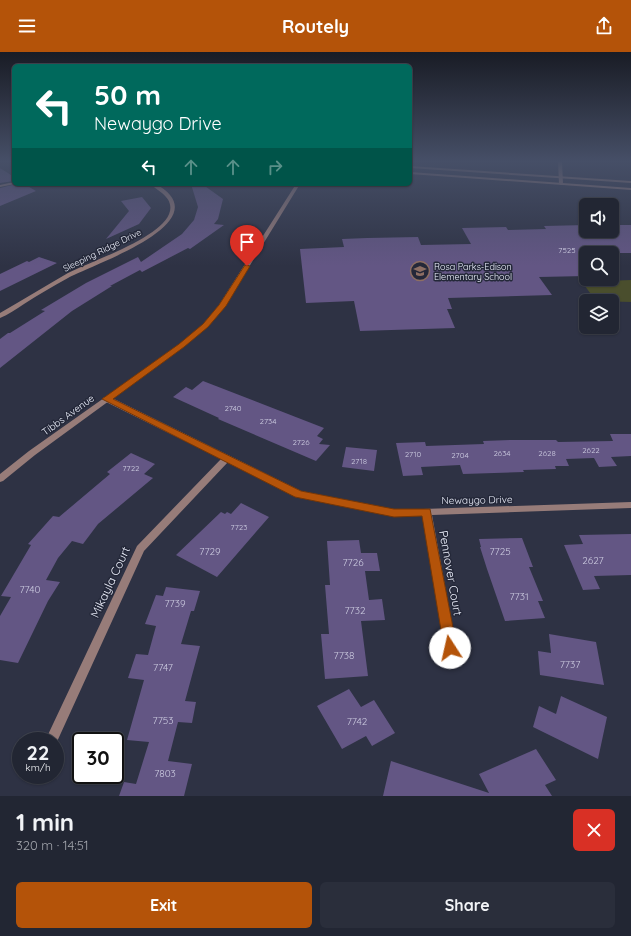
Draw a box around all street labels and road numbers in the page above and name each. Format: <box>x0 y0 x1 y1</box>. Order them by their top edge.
street label: Sleeping Ridge Drive <box>61 226 143 274</box>
street label: Tibbs Avenue <box>39 391 97 438</box>
street label: Newaygo Drive <box>441 493 513 507</box>
street label: Pennover Court <box>436 529 466 617</box>
street label: Mikayla Court <box>87 544 133 620</box>

